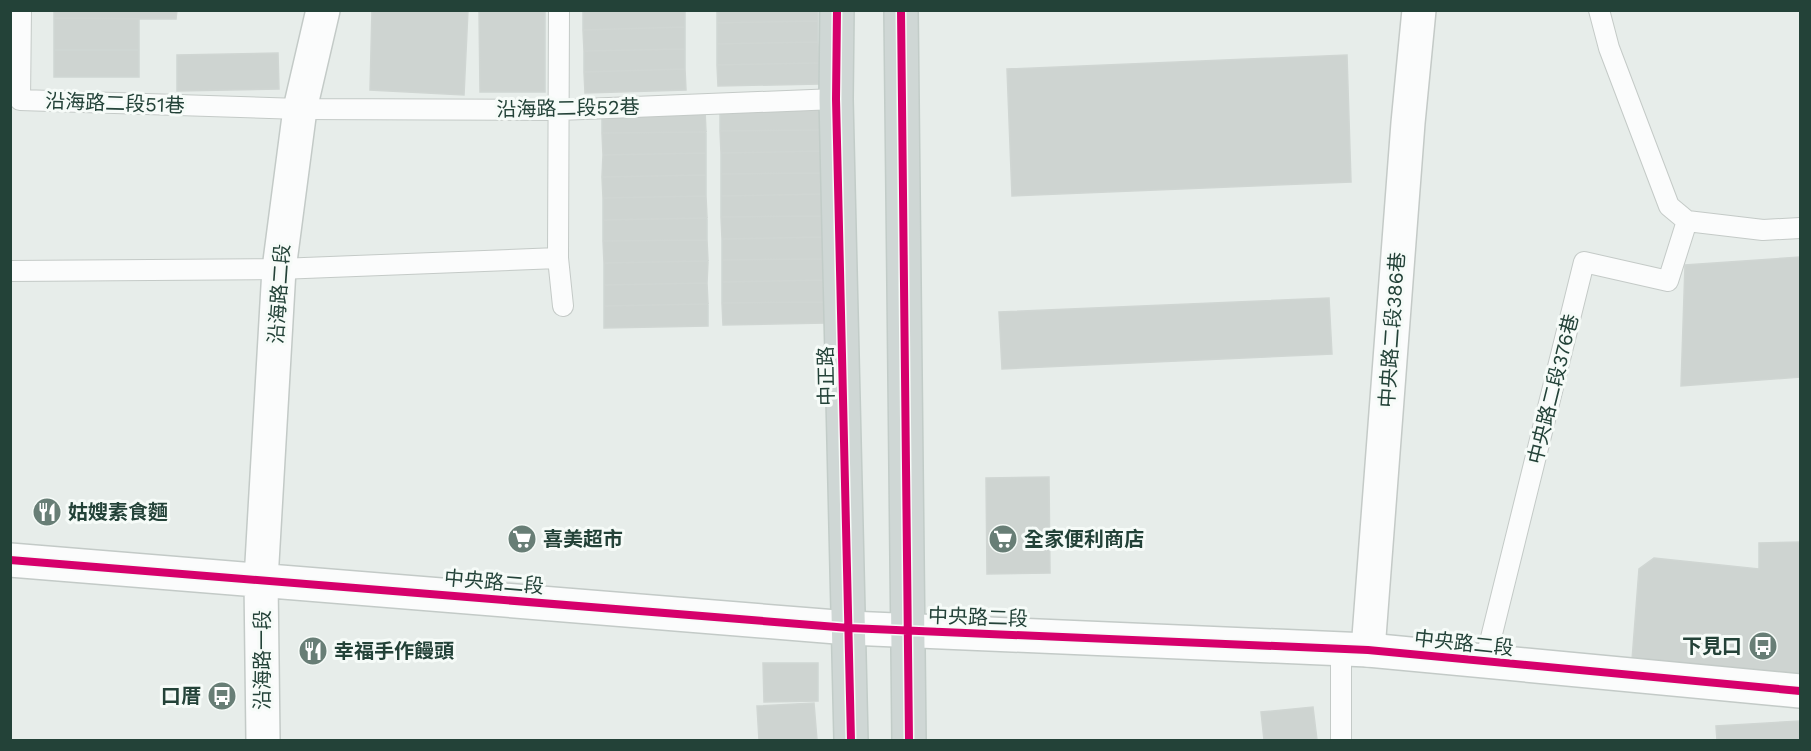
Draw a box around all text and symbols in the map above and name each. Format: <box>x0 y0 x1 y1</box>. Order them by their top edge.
street label: 沿海路二段51巷 <box>45 89 185 117</box>
street label: 沿海路二段52巷 <box>496 95 640 121</box>
street label: 沿海路二段 <box>264 243 294 345</box>
street label: 中央路二段386巷 <box>1375 251 1409 409</box>
street label: 中央路二段376巷 <box>1523 311 1583 467</box>
street label: 中正路 <box>813 346 839 406</box>
restaurant icon: 姑嫂素食麵 <box>31 496 63 528</box>
place label: 姑嫂素食麵 <box>68 500 168 524</box>
supermarket icon: 喜美超市 <box>506 523 538 555</box>
supermarket icon: 全家便利商店 <box>987 523 1019 555</box>
place label: 喜美超市 <box>543 527 623 551</box>
place label: 全家便利商店 <box>1024 527 1144 551</box>
street label: 中央路二段 <box>443 566 545 598</box>
street label: 中央路二段 <box>928 603 1028 631</box>
street label: 沿海路一段 <box>250 610 274 710</box>
street label: 中央路二段 <box>1413 626 1515 660</box>
bus stop icon: 下見口 <box>1747 630 1779 662</box>
place label: 下見口 <box>1682 634 1742 658</box>
restaurant icon: 幸福手作饅頭 <box>297 635 329 667</box>
place label: 幸福手作饅頭 <box>334 639 454 663</box>
bus stop icon: 口厝 <box>206 680 238 712</box>
place label: 口厝 <box>161 684 201 708</box>

